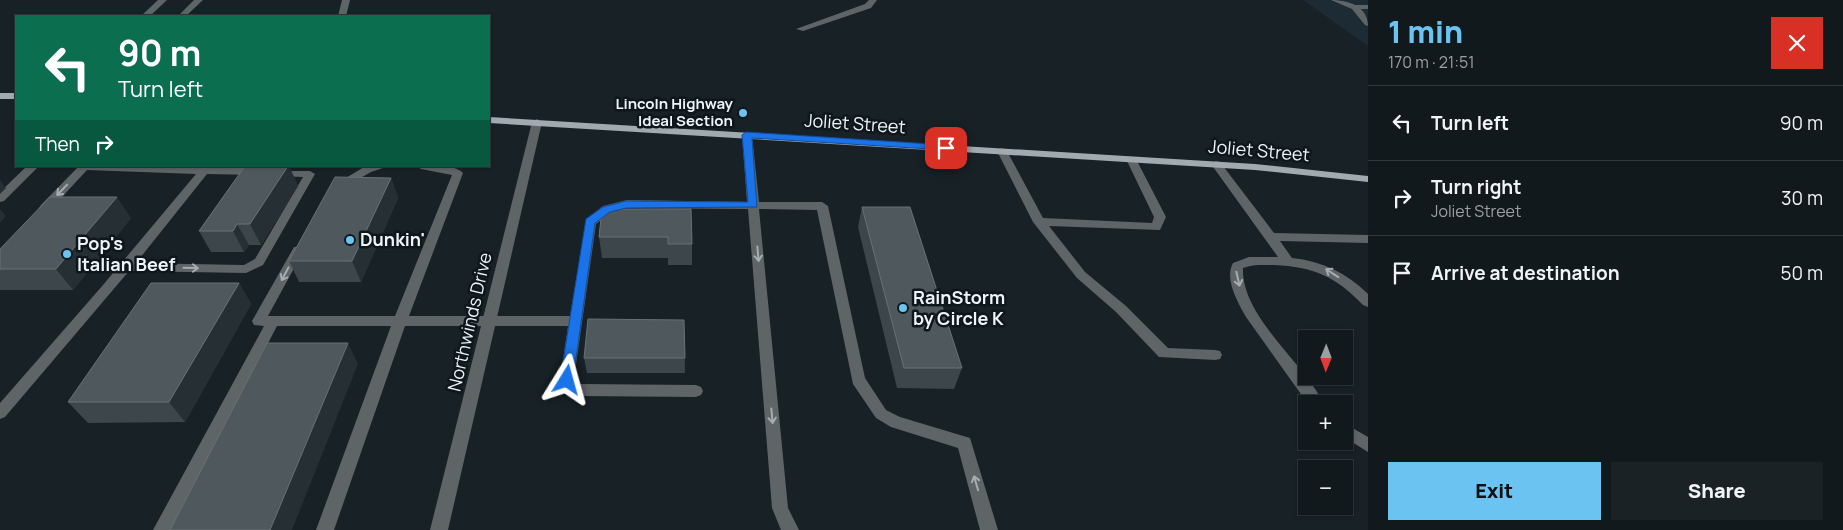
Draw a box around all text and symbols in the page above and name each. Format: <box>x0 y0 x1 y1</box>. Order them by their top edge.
text: 1 min <box>1388 11 1463 52</box>
button: close <box>1771 17 1823 69</box>
text: 90 m <box>118 29 201 77</box>
icon: left <box>35 35 100 100</box>
text: 170 m · 21:51 <box>1388 51 1474 73</box>
text: Turn left <box>118 74 203 104</box>
place label: Lincoln Highway Ideal Section <box>615 93 734 131</box>
marker: Lincoln Highway Ideal Section <box>737 107 749 119</box>
street label: Joliet Street <box>804 107 907 139</box>
icon: left <box>1388 109 1416 137</box>
text: Turn left <box>1431 110 1509 136</box>
text: 90 m <box>1780 110 1823 136</box>
pin <box>925 127 967 169</box>
icon: right <box>90 130 118 158</box>
text: Then <box>35 131 80 157</box>
icon: arrive <box>932 134 960 162</box>
street label: Joliet Street <box>1207 134 1311 166</box>
text: Turn right <box>1431 174 1521 200</box>
one-way arrow <box>56 184 68 196</box>
icon: right <box>1388 184 1416 212</box>
text: 30 m <box>1781 185 1823 211</box>
text: Joliet Street <box>1431 200 1521 222</box>
place label: Dunkin' <box>360 227 425 251</box>
place label: Pop's Italian Beef <box>77 231 176 276</box>
marker: Dunkin' <box>344 234 356 246</box>
one-way arrow <box>753 245 763 261</box>
marker: Pop's Italian Beef <box>61 248 73 260</box>
street label: Northwinds Drive <box>441 250 497 394</box>
icon: arrive <box>1388 259 1416 287</box>
text: Arrive at destination <box>1431 260 1620 286</box>
text: 50 m <box>1781 260 1823 286</box>
one-way arrow <box>183 263 199 273</box>
one-way arrow <box>280 266 289 281</box>
one-way arrow <box>1325 268 1339 278</box>
one-way arrow <box>1234 271 1243 287</box>
place label: RainStorm by Circle K <box>913 285 1005 330</box>
marker: RainStorm by Circle K <box>897 302 909 314</box>
north arrow <box>1298 330 1352 385</box>
map controls <box>1298 330 1353 515</box>
position arrow <box>540 353 592 405</box>
button: + <box>1298 395 1353 450</box>
one-way arrow <box>767 407 777 423</box>
button: − <box>1298 460 1353 515</box>
button: Exit <box>1388 462 1601 520</box>
button: Share <box>1611 462 1823 520</box>
one-way arrow <box>971 475 980 491</box>

